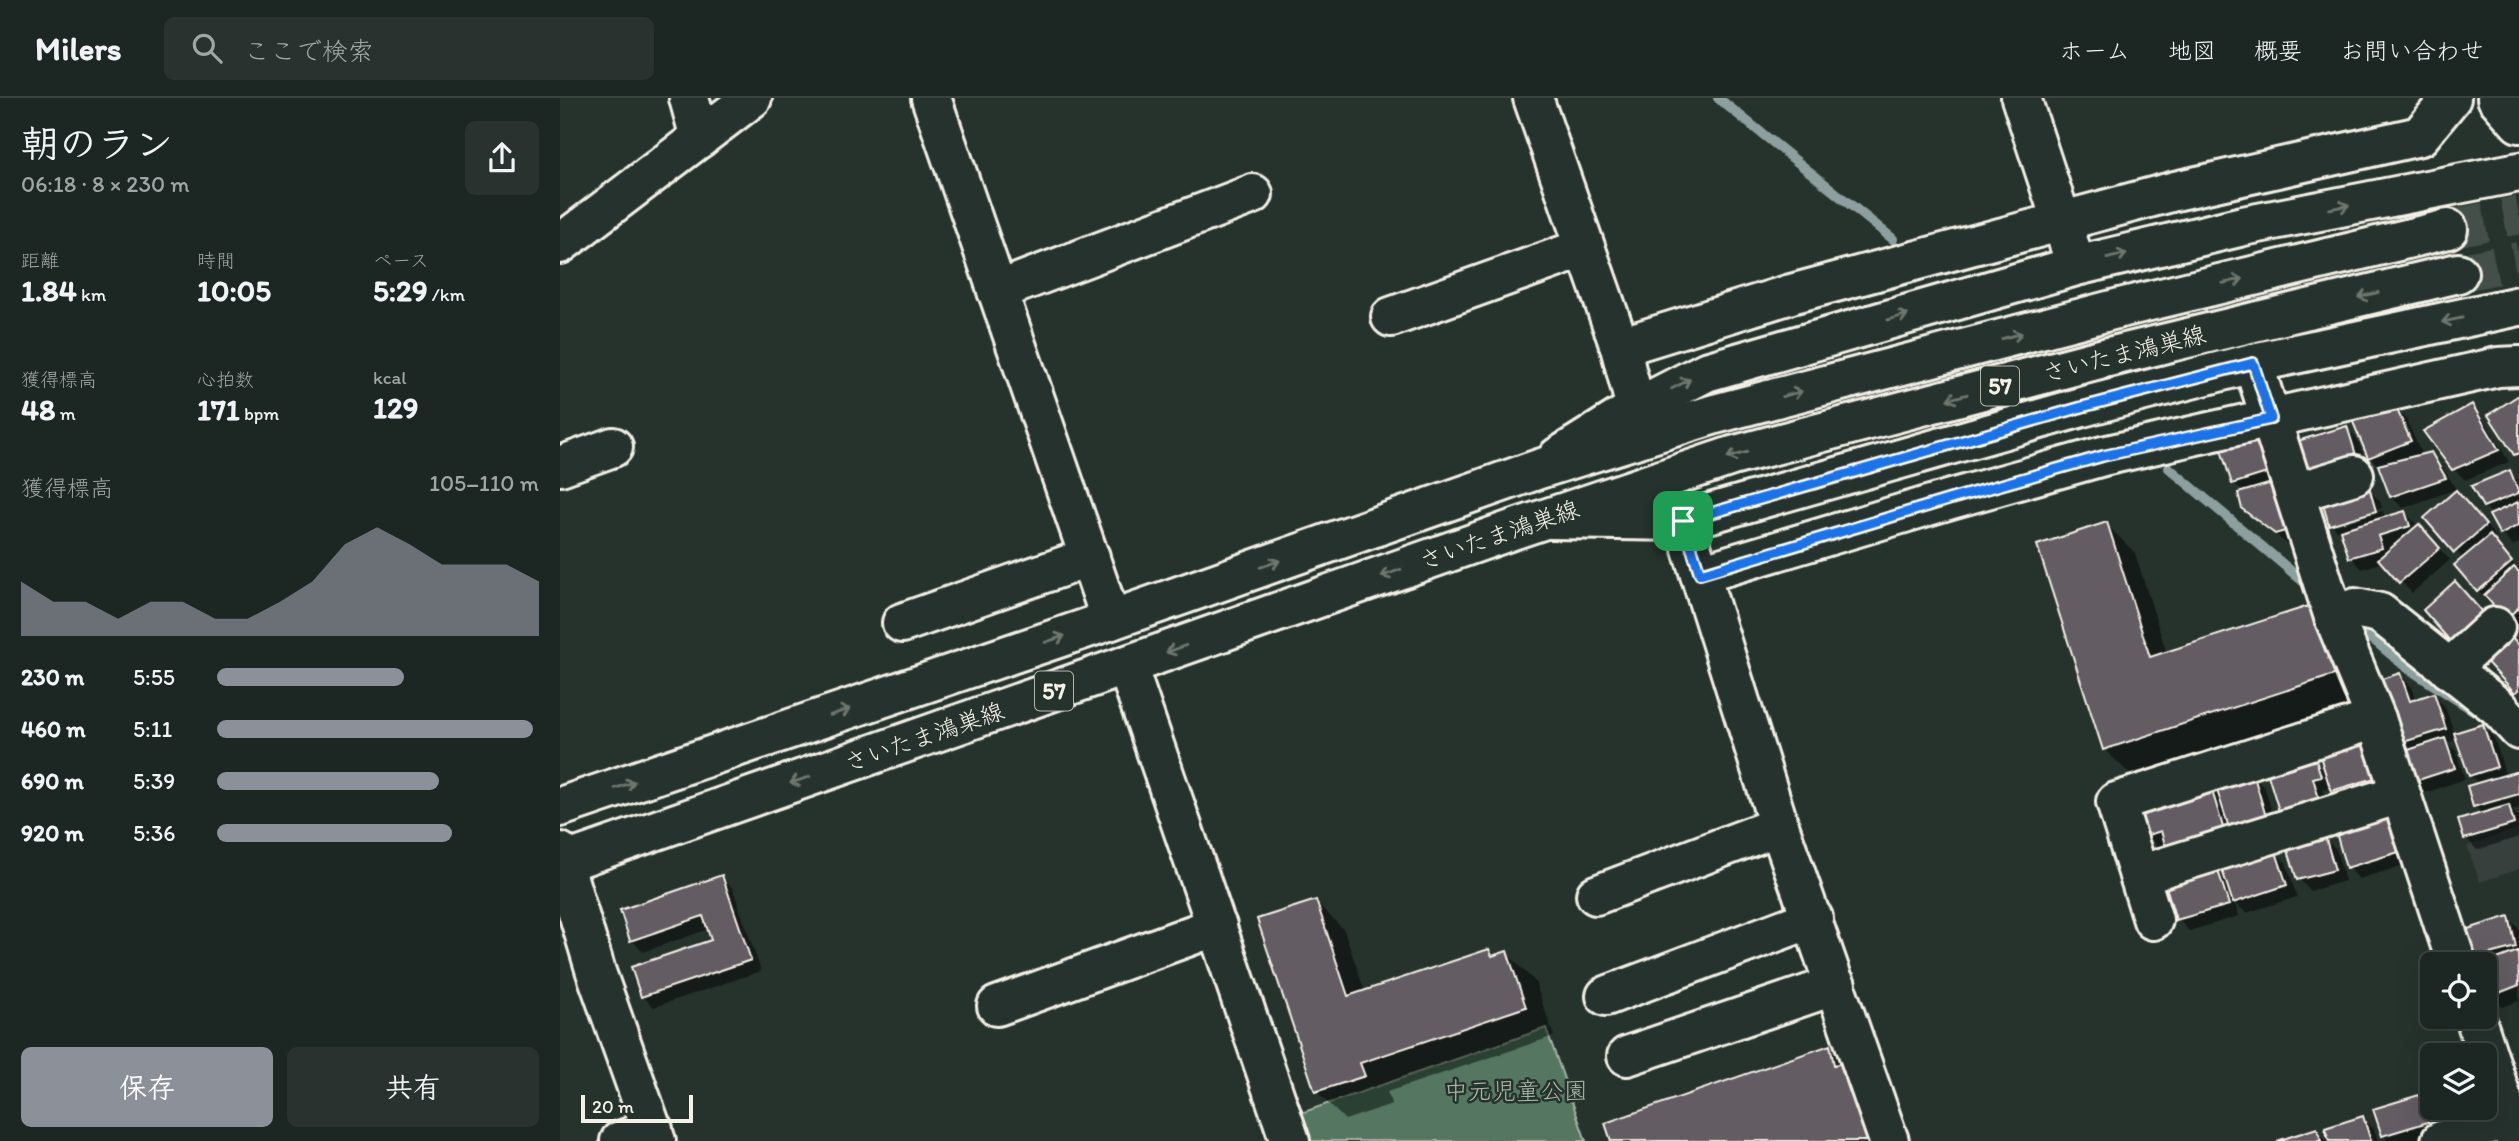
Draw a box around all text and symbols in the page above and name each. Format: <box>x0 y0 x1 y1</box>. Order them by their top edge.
search box <box>164 17 654 80</box>
text: Milers <box>35 29 122 68</box>
icon: search <box>188 29 226 67</box>
text: ここで検索 <box>244 35 374 67</box>
text: ホーム <box>2059 36 2130 65</box>
text: 地図 <box>2168 36 2216 65</box>
text: 概要 <box>2254 36 2302 65</box>
text: お問い合わせ <box>2340 36 2484 65</box>
text: 朝のラン <box>21 121 173 167</box>
button: share <box>465 121 539 195</box>
text: 06:18 · 8 × 230 m <box>21 170 190 198</box>
one-way arrow <box>2328 200 2350 213</box>
text: 距離 <box>21 249 59 272</box>
text: 時間 <box>197 249 235 272</box>
text: ペース <box>373 249 429 272</box>
one-way arrow <box>2105 249 2128 262</box>
text: 1.84 <box>21 272 77 309</box>
text: 10:05 <box>197 272 271 309</box>
text: 5:29 <box>373 272 428 309</box>
one-way arrow <box>2221 274 2244 287</box>
text: km <box>77 283 106 306</box>
text: /km <box>428 283 465 306</box>
one-way arrow <box>2357 289 2380 302</box>
one-way arrow <box>1887 309 1909 322</box>
one-way arrow <box>2441 314 2464 327</box>
street label: さいたま鴻巣線 <box>2039 319 2208 388</box>
one-way arrow <box>2000 329 2023 342</box>
text: kcal <box>373 366 407 389</box>
road number: 57 <box>1981 366 2019 406</box>
text: 獲得標高 <box>21 368 97 391</box>
text: 心拍数 <box>197 368 254 391</box>
one-way arrow <box>1671 377 1691 391</box>
one-way arrow <box>1780 387 1803 400</box>
text: 129 <box>373 389 418 426</box>
text: 48 <box>21 391 55 428</box>
text: 171 <box>197 391 240 428</box>
one-way arrow <box>1946 391 1969 404</box>
text: m <box>55 402 76 425</box>
text: bpm <box>240 402 279 425</box>
one-way arrow <box>1726 449 1749 462</box>
text: 105–110 m <box>429 469 539 497</box>
text: 獲得標高 <box>21 474 113 502</box>
pin <box>1653 491 1713 551</box>
street label: さいたま鴻巣線 <box>1415 494 1583 575</box>
icon: arrive <box>1664 502 1702 540</box>
one-way arrow <box>1259 556 1281 569</box>
one-way arrow <box>1380 567 1402 580</box>
one-way arrow <box>1044 632 1066 644</box>
one-way arrow <box>1166 643 1188 656</box>
text: 230 m <box>21 663 84 691</box>
text: 5:55 <box>133 663 175 691</box>
road number: 57 <box>1035 671 1073 710</box>
street label: さいたま鴻巣線 <box>840 696 1008 777</box>
one-way arrow <box>829 705 851 718</box>
text: 460 m <box>21 715 86 743</box>
text: 5:11 <box>133 715 172 743</box>
text: 690 m <box>21 767 84 795</box>
text: 5:39 <box>133 767 175 795</box>
one-way arrow <box>789 775 811 787</box>
one-way arrow <box>613 778 635 790</box>
text: 920 m <box>21 819 84 847</box>
text: 5:36 <box>133 819 175 847</box>
map controls <box>2420 952 2497 1120</box>
button: locate <box>2420 952 2497 1029</box>
button: layers <box>2420 1043 2497 1120</box>
button: 保存 <box>21 1047 273 1127</box>
button: 共有 <box>287 1047 539 1127</box>
park label: 中元児童公園 <box>1444 1076 1588 1105</box>
scale bar <box>581 1092 693 1124</box>
text: 20 m <box>592 1095 634 1118</box>

